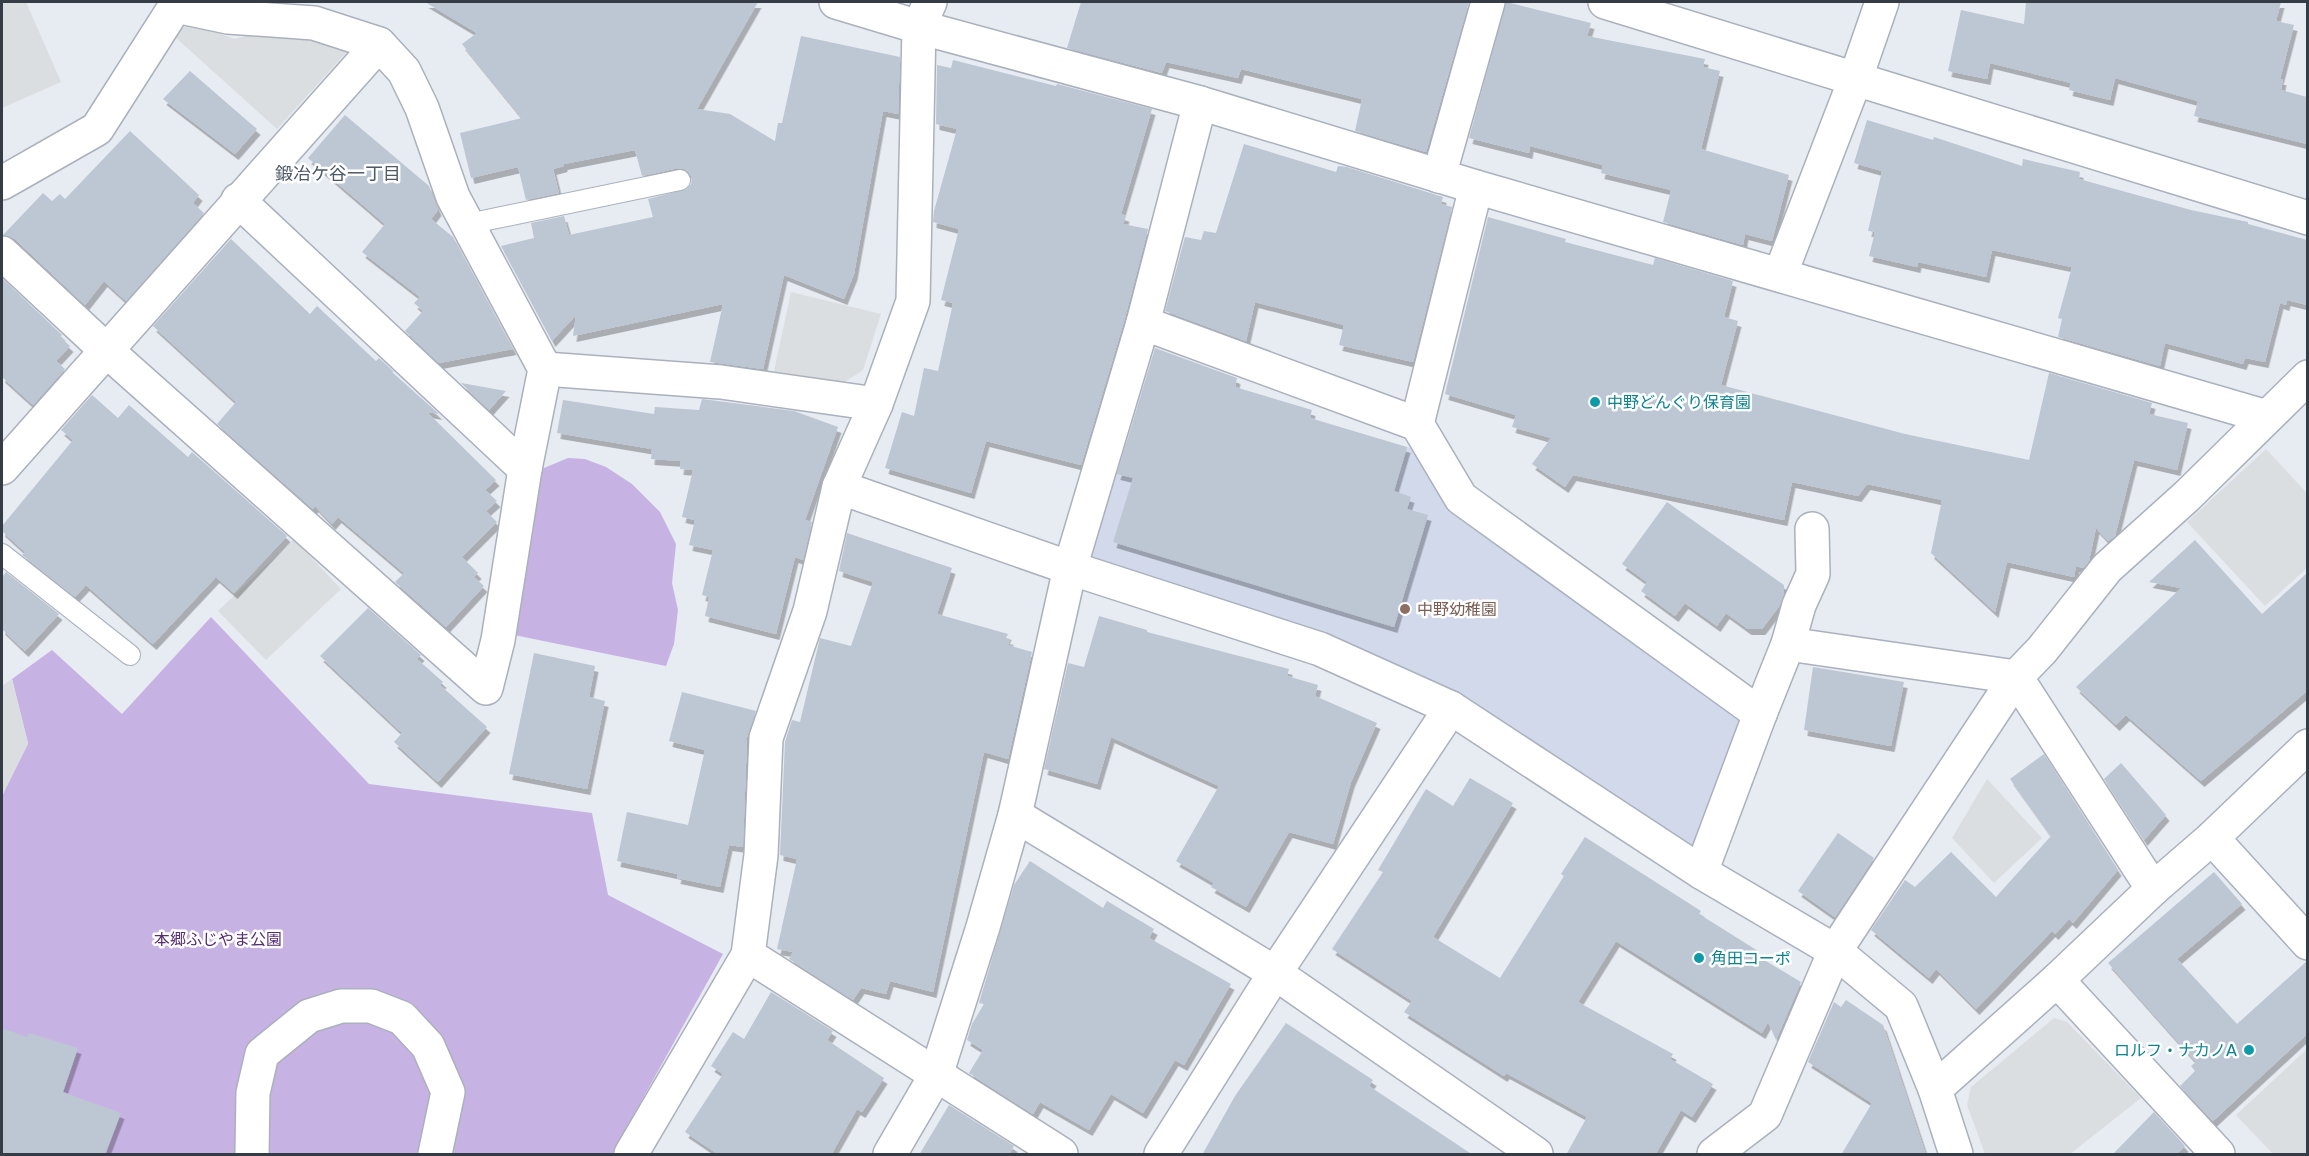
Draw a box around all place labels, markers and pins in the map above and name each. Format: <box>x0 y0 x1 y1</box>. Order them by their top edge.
place label: 中野どんぐり保育園 <box>1607 393 1751 412</box>
marker: 中野どんぐり保育園 <box>1588 395 1602 409</box>
place label: 中野幼稚園 <box>1417 600 1497 619</box>
marker: 中野幼稚園 <box>1398 602 1412 616</box>
place label: 角田コーポ <box>1711 949 1791 968</box>
marker: 角田コーポ <box>1692 951 1706 965</box>
place label: ロルフ・ナカノA <box>2114 1041 2237 1060</box>
marker: ロルフ・ナカノA <box>2242 1043 2256 1057</box>

